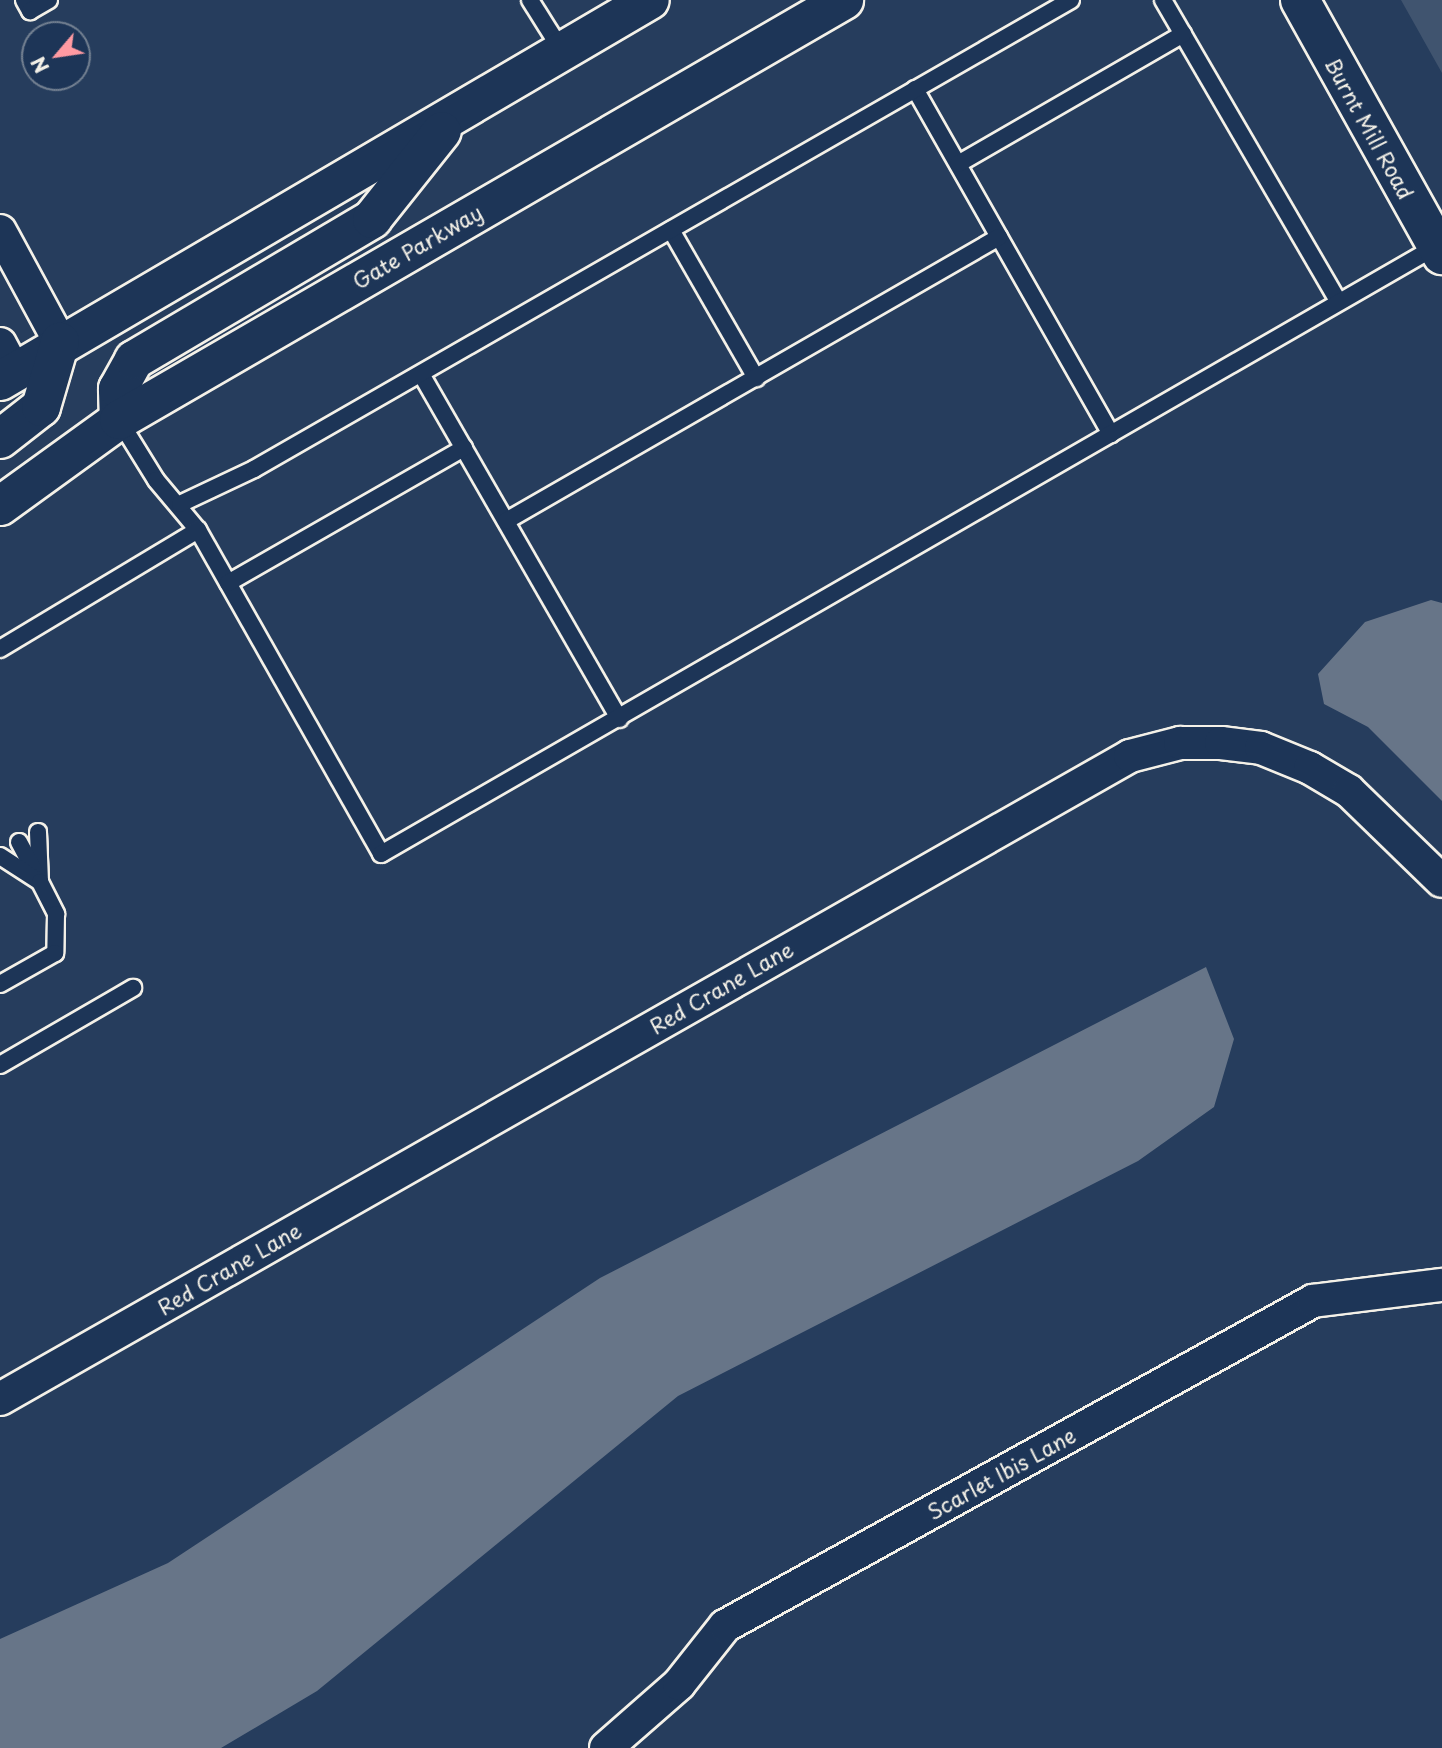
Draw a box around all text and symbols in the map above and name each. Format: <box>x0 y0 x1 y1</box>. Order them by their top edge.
north arrow <box>21 21 91 91</box>
text: N <box>23 52 55 79</box>
street label: Burnt Mill Road <box>1320 52 1420 204</box>
street label: Gate Parkway <box>348 199 486 293</box>
street label: Red Crane Lane <box>644 935 798 1039</box>
street label: Red Crane Lane <box>152 1216 306 1320</box>
street label: Scarlet Ibis Lane <box>921 1421 1081 1525</box>

